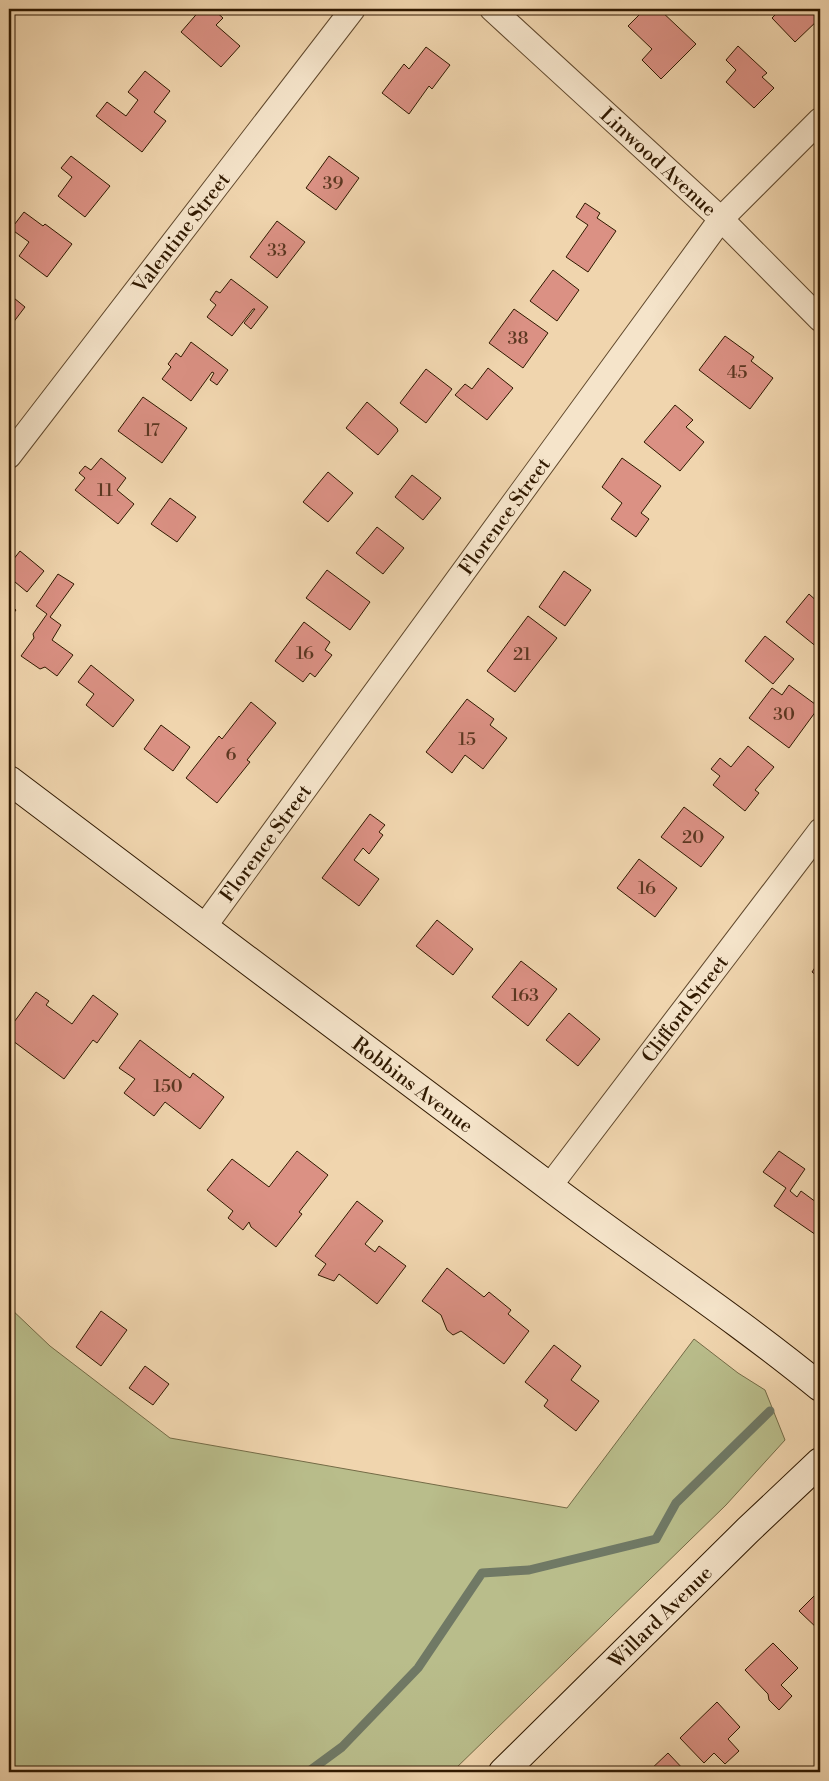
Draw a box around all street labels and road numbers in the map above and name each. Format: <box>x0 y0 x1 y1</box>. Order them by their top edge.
street label: Linwood Avenue <box>594 103 721 223</box>
street label: Valentine Street <box>127 168 236 299</box>
street label: Florence Street <box>454 453 557 581</box>
street label: Florence Street <box>215 780 318 908</box>
street label: Clifford Street <box>637 951 735 1068</box>
street label: Robbins Avenue <box>347 1032 478 1139</box>
street label: Willard Avenue <box>603 1561 718 1675</box>

